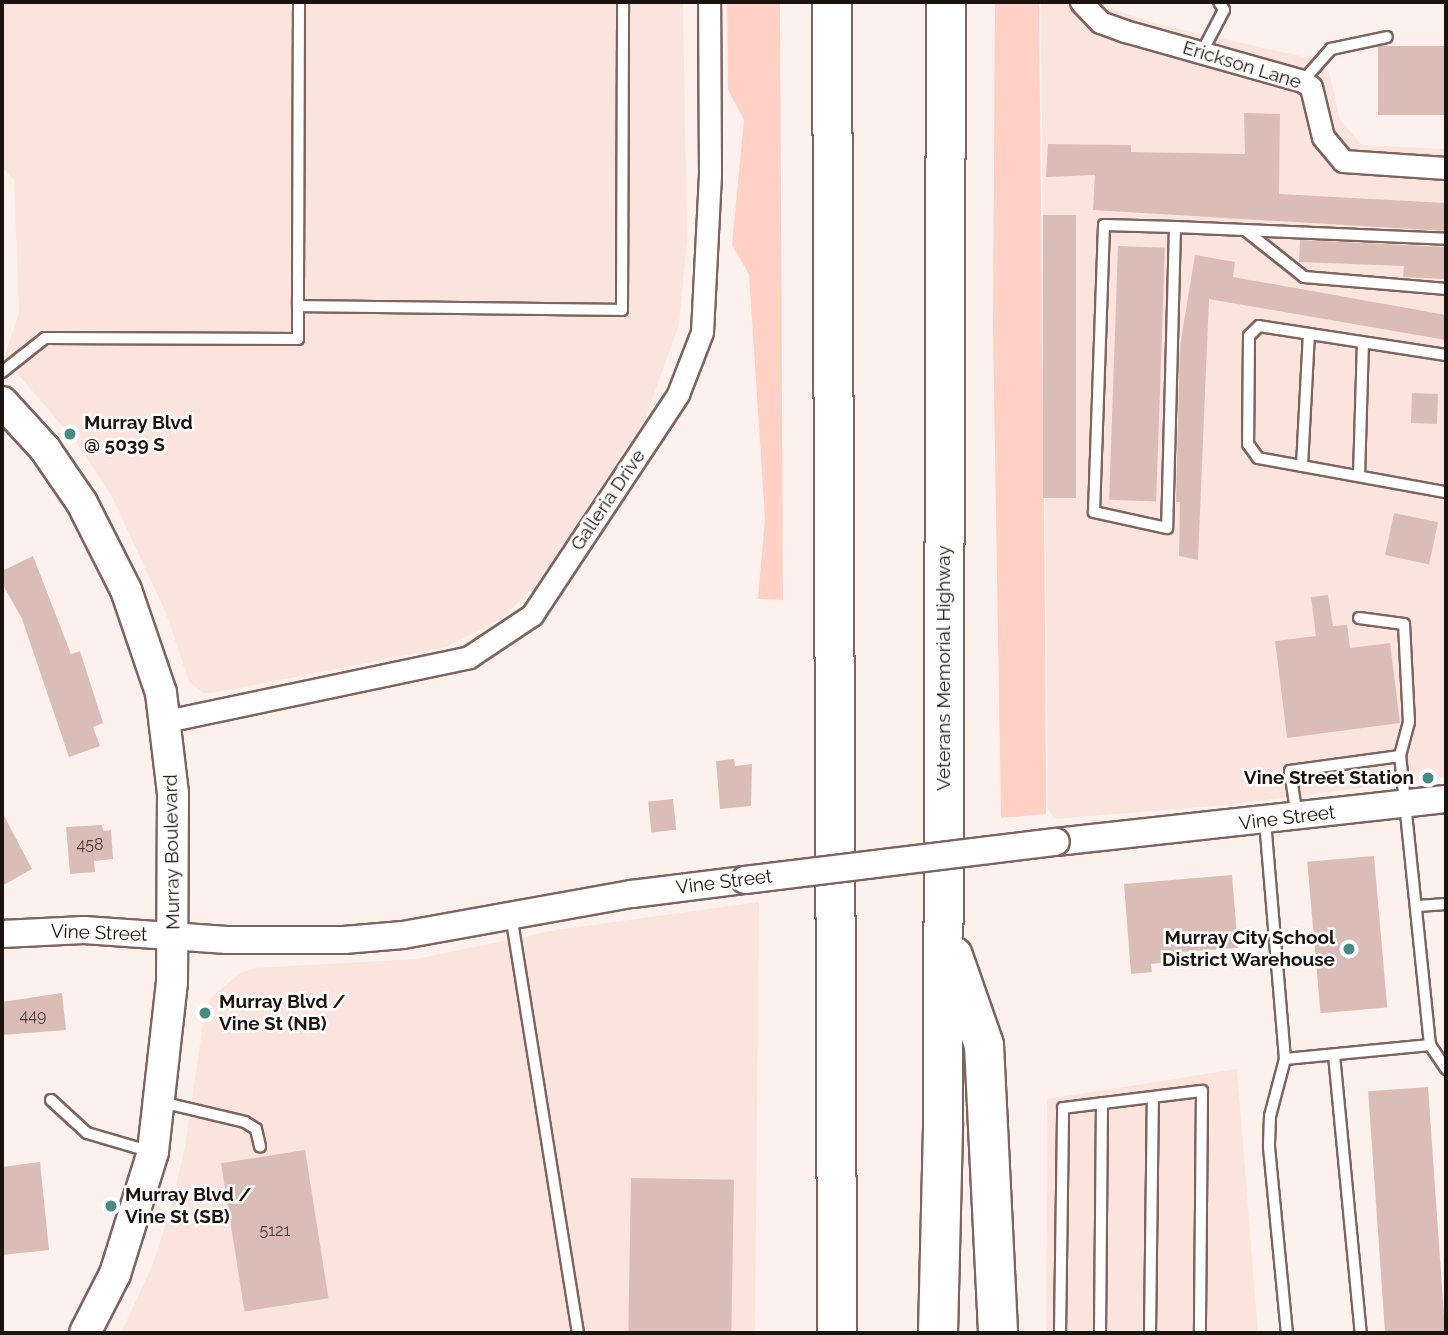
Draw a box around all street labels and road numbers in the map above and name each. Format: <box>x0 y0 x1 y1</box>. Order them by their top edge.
street label: Erickson Lane <box>1180 36 1304 94</box>
street label: Galleria Drive <box>566 445 650 555</box>
street label: Veterans Memorial Highway <box>933 545 955 791</box>
street label: Murray Boulevard <box>159 774 185 930</box>
street label: Vine Street <box>1238 801 1336 835</box>
street label: Vine Street <box>675 865 773 899</box>
street label: Vine Street <box>50 920 148 946</box>

